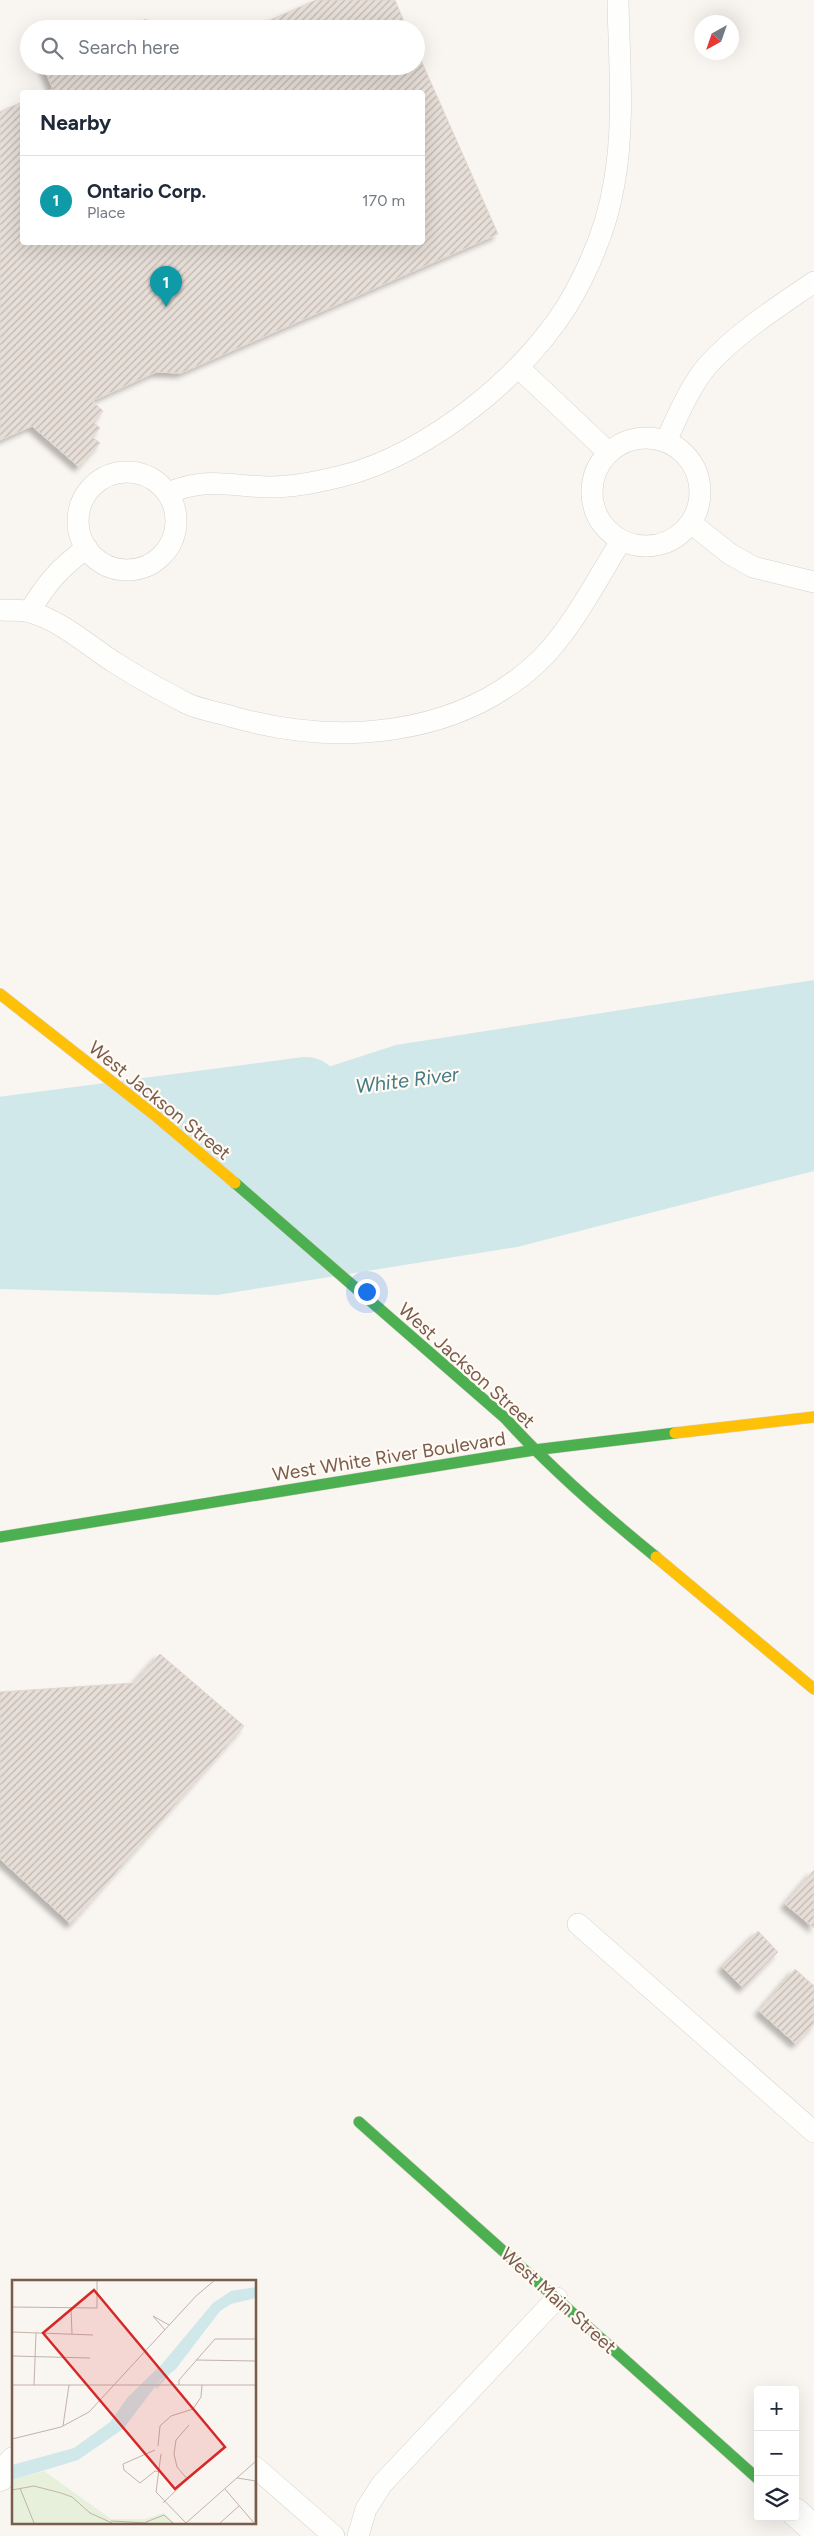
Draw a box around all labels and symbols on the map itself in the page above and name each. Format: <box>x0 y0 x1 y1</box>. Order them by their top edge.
north arrow <box>694 15 739 60</box>
pin: 1 <box>150 266 182 307</box>
street label: West Jackson Street <box>84 1036 235 1165</box>
water label: White River <box>354 1062 461 1098</box>
your location <box>354 1279 380 1305</box>
street label: West Jackson Street <box>394 1298 540 1433</box>
street label: West White River Boulevard <box>271 1427 507 1486</box>
street label: West Main Street <box>496 2243 621 2358</box>
inset map <box>12 2280 256 2524</box>

